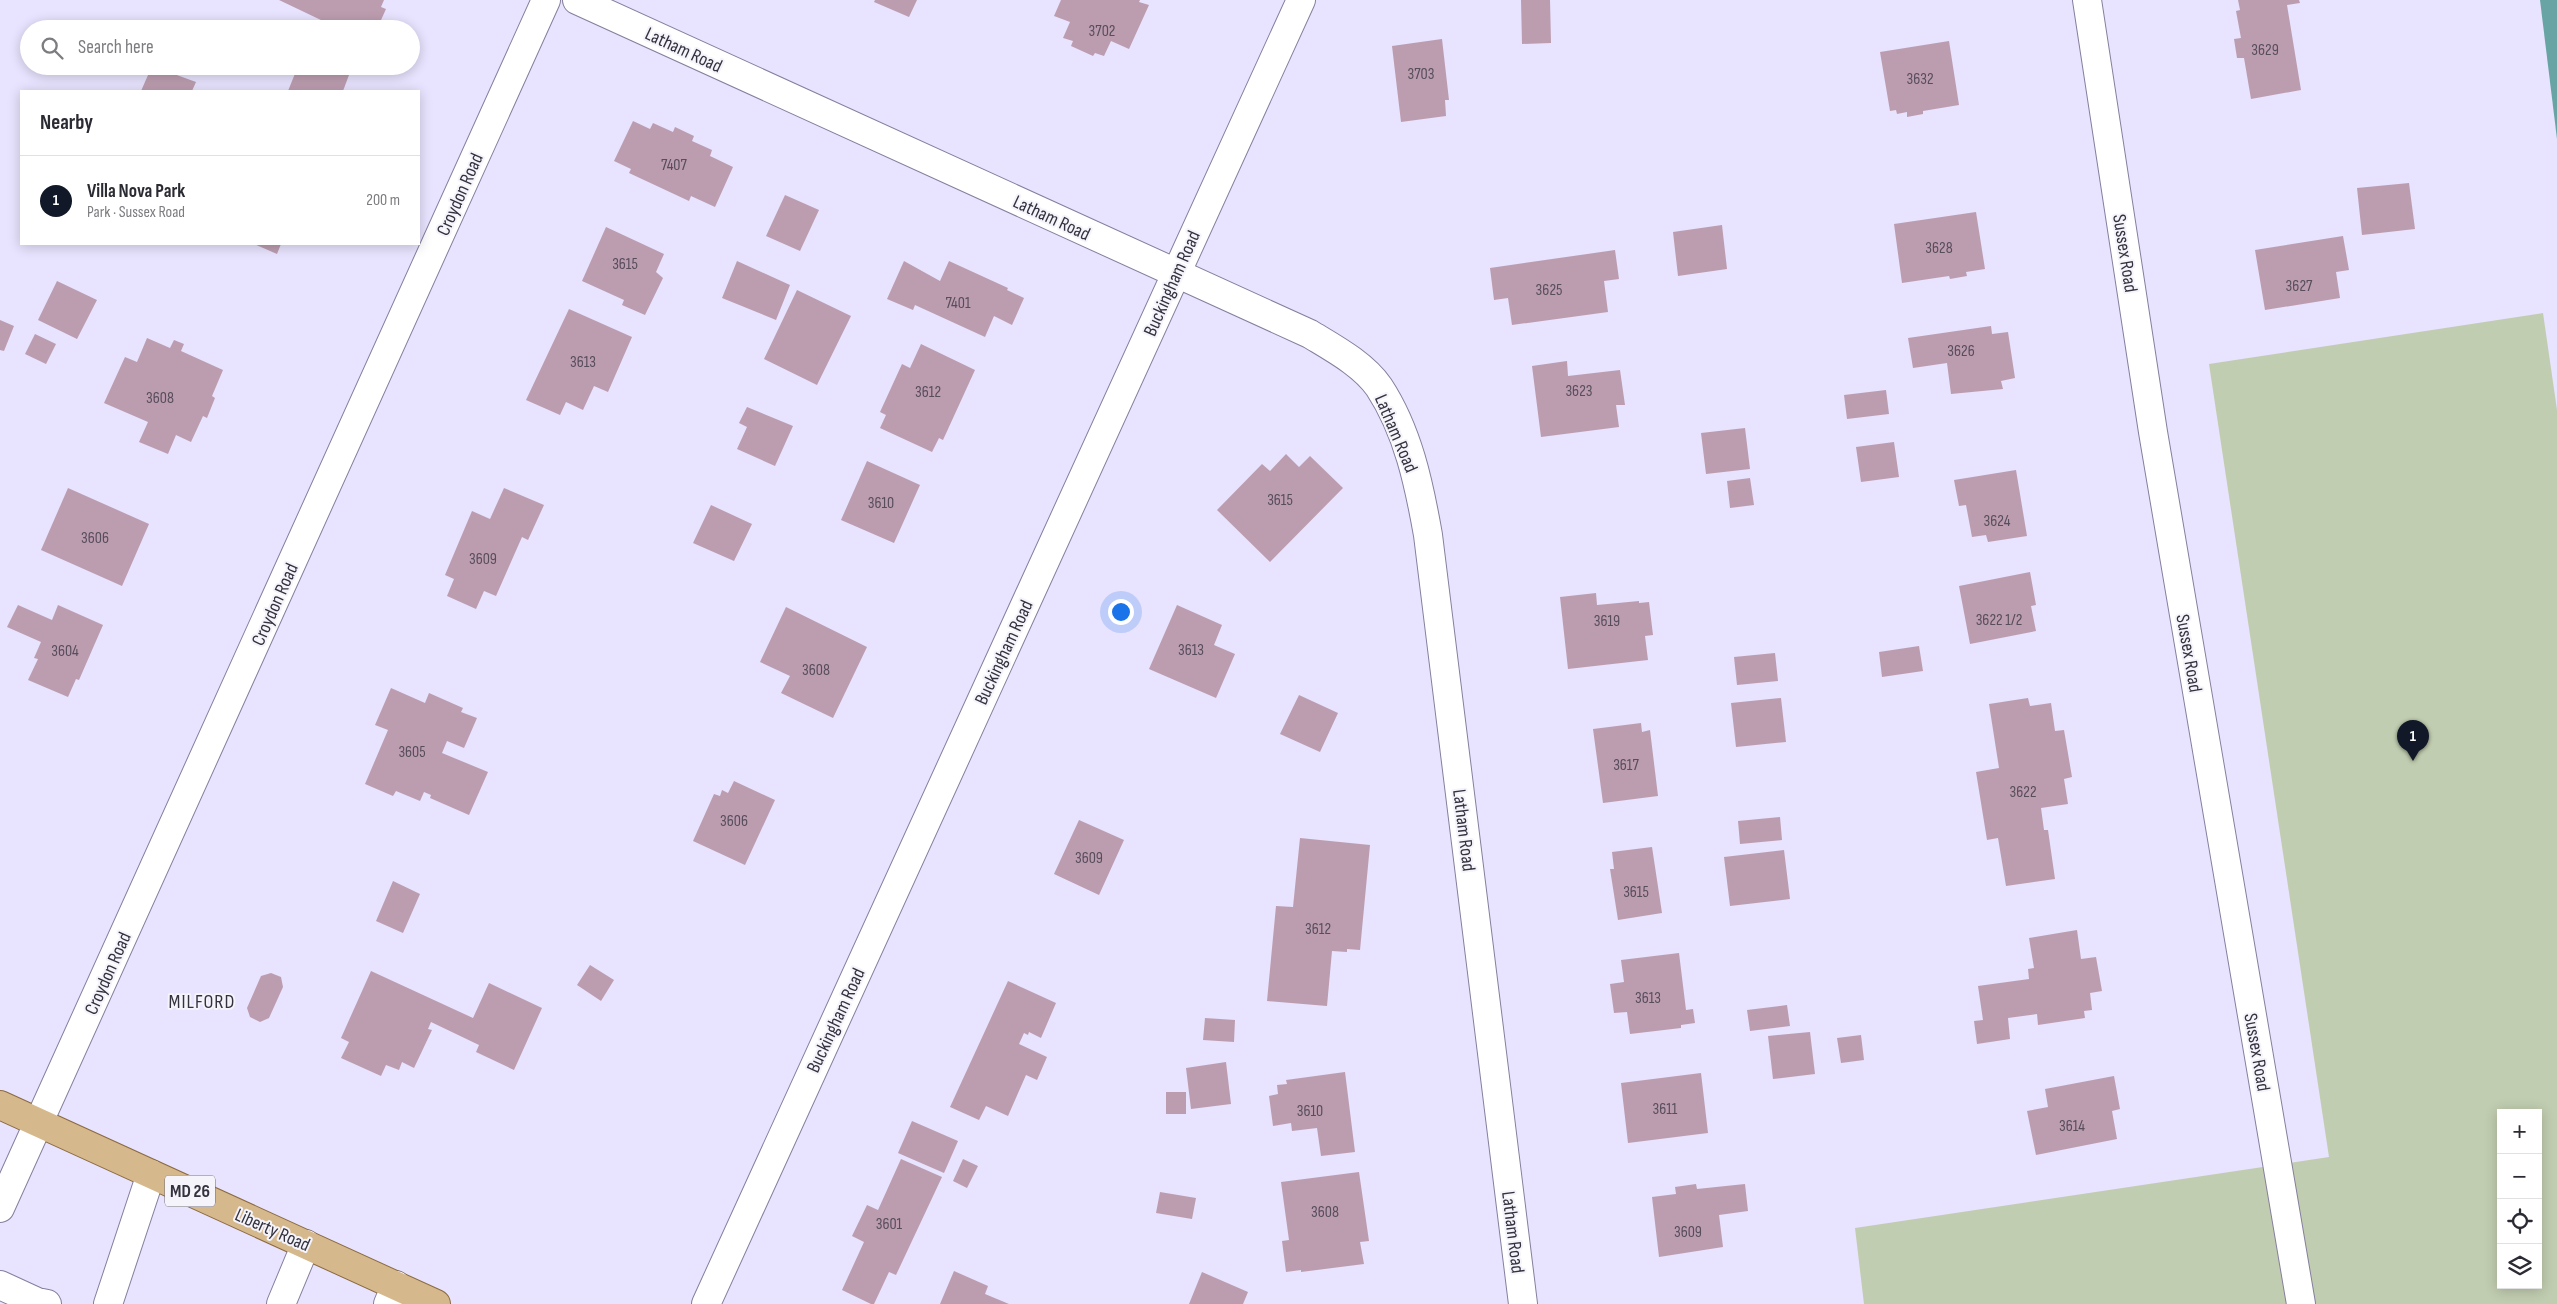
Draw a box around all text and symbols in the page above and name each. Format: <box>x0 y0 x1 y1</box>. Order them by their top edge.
search box <box>20 20 420 75</box>
house number: 3702 <box>1089 22 1115 41</box>
street label: Latham Road <box>641 23 726 78</box>
icon: search <box>38 34 66 62</box>
text: Search here <box>78 36 154 59</box>
house number: 3629 <box>2251 41 2279 60</box>
house number: 3703 <box>1408 65 1434 84</box>
house number: 3632 <box>1906 70 1934 89</box>
text: Nearby <box>40 110 93 135</box>
street label: Croydon Road <box>432 150 489 239</box>
house number: 7407 <box>661 156 687 175</box>
text: Villa Nova Park <box>87 180 185 203</box>
text: 1 <box>53 191 59 210</box>
text: 200 m <box>366 191 400 210</box>
street label: Latham Road <box>1009 191 1094 246</box>
text: Park · Sussex Road <box>87 203 185 222</box>
street label: Sussex Road <box>2107 213 2142 294</box>
street label: Buckingham Road <box>1139 227 1206 340</box>
house number: 3628 <box>1925 239 1953 258</box>
house number: 3615 <box>612 255 638 274</box>
house number: 3627 <box>2286 277 2313 296</box>
house number: 3625 <box>1536 281 1562 300</box>
house number: 7401 <box>946 294 971 313</box>
house number: 3626 <box>1947 342 1975 361</box>
house number: 3613 <box>570 353 596 372</box>
house number: 3623 <box>1565 382 1593 401</box>
house number: 3612 <box>915 383 941 402</box>
house number: 3608 <box>146 389 174 408</box>
street label: Latham Road <box>1369 391 1422 476</box>
house number: 3615 <box>1267 491 1293 510</box>
house number: 3610 <box>868 494 894 513</box>
house number: 3624 <box>1983 512 2011 531</box>
house number: 3606 <box>81 529 109 548</box>
house number: 3609 <box>469 550 497 569</box>
street label: Croydon Road <box>247 560 304 649</box>
street label: Buckingham Road <box>970 597 1039 709</box>
your location <box>1108 599 1134 625</box>
house number: 3622 1/2 <box>1976 611 2022 630</box>
house number: 3619 <box>1594 612 1620 631</box>
street label: Sussex Road <box>2170 612 2207 694</box>
house number: 3613 <box>1178 641 1204 660</box>
house number: 3604 <box>51 642 79 661</box>
house number: 3608 <box>802 661 830 680</box>
pin: 1 <box>2397 720 2429 761</box>
house number: 3605 <box>398 743 426 762</box>
house number: 3617 <box>1613 756 1639 775</box>
house number: 3622 <box>2009 783 2037 802</box>
street label: Latham Road <box>1447 788 1480 873</box>
house number: 3606 <box>720 812 748 831</box>
house number: 3609 <box>1075 849 1103 868</box>
house number: 3615 <box>1623 883 1649 902</box>
house number: 3612 <box>1305 920 1331 939</box>
street label: Croydon Road <box>80 929 137 1018</box>
street label: Buckingham Road <box>802 965 871 1077</box>
house number: 3613 <box>1635 989 1661 1008</box>
district label: MILFORD <box>169 990 235 1014</box>
street label: Sussex Road <box>2238 1011 2275 1093</box>
house number: 3611 <box>1653 1100 1678 1119</box>
house number: 3610 <box>1297 1102 1323 1121</box>
map controls <box>2497 1109 2542 1289</box>
button: + <box>2497 1109 2542 1154</box>
house number: 3614 <box>2059 1117 2085 1136</box>
button: − <box>2497 1154 2542 1199</box>
road number: MD 26 <box>165 1176 215 1206</box>
street label: Latham Road <box>1496 1190 1529 1275</box>
button: locate <box>2497 1199 2542 1244</box>
house number: 3608 <box>1311 1203 1339 1222</box>
street label: Liberty Road <box>231 1204 313 1257</box>
house number: 3601 <box>876 1215 903 1234</box>
house number: 3609 <box>1674 1223 1702 1242</box>
button: layers <box>2497 1244 2542 1289</box>

